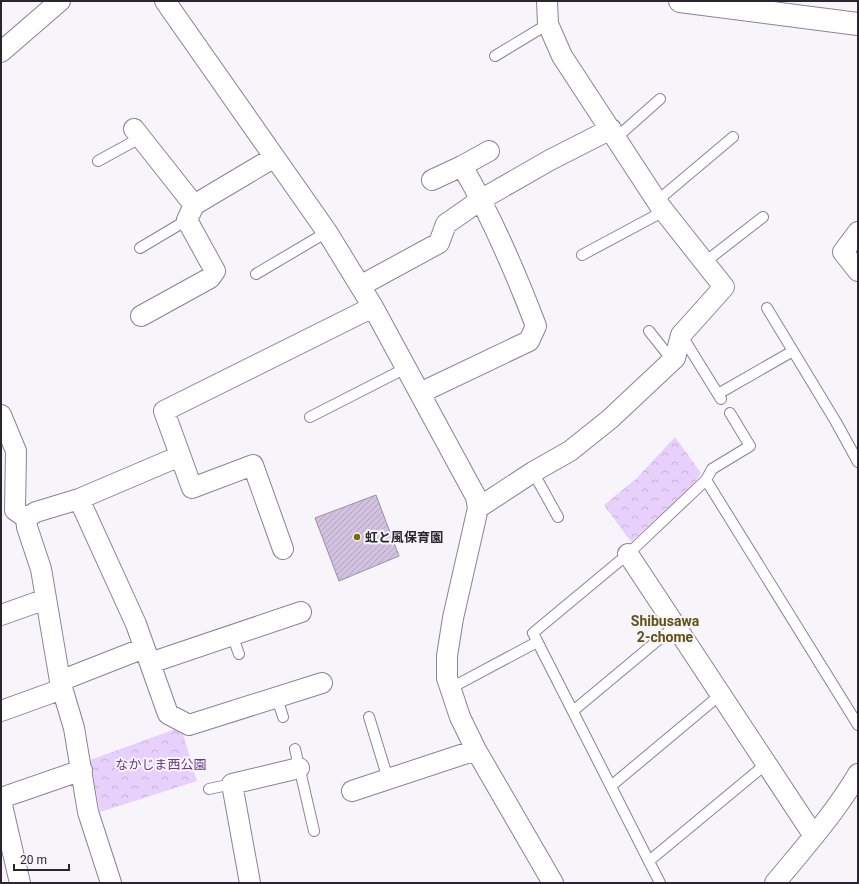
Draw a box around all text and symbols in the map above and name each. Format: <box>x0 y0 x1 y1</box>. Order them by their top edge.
place label: 虹と風保育園 <box>365 530 443 545</box>
marker: 虹と風保育園 <box>352 532 362 542</box>
district label: Shibusawa 2-chome <box>631 613 700 645</box>
park label: なかじま西公園 <box>115 757 207 772</box>
scale bar <box>14 846 69 872</box>
text: 20 m <box>20 853 47 867</box>

